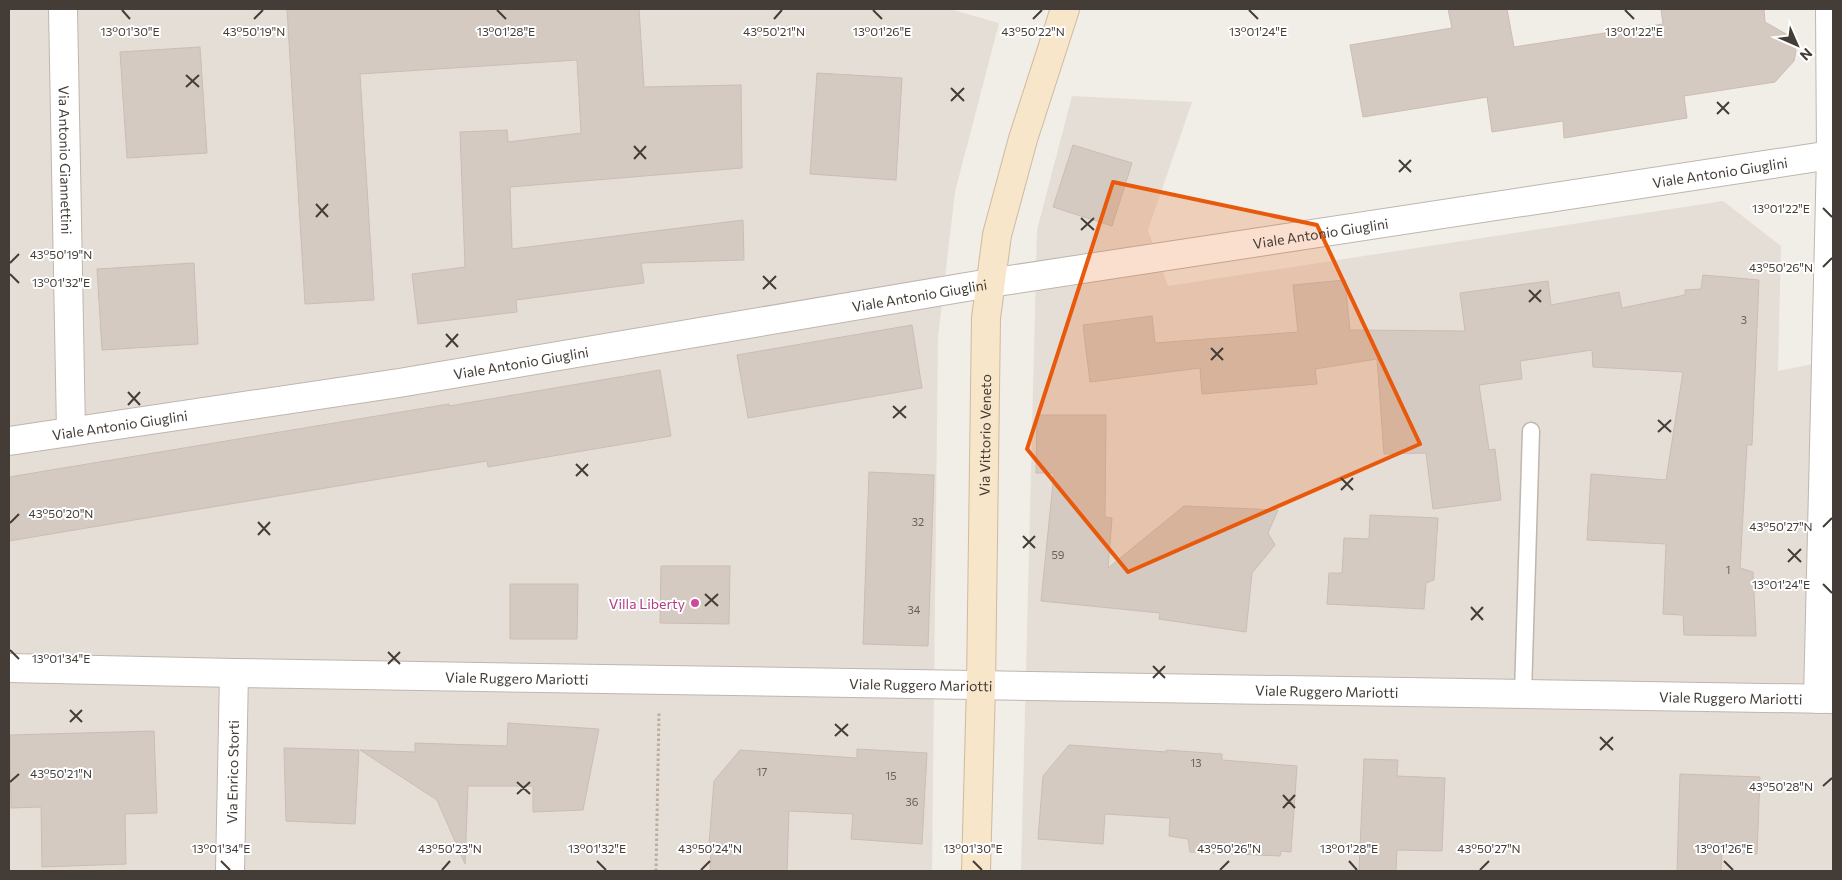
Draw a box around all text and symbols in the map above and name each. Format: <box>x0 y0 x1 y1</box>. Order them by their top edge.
north arrow <box>1772 20 1822 70</box>
text: 13°01'30"E <box>100 24 160 38</box>
text: 43°50'19"N <box>223 24 285 38</box>
text: 13°01'28"E <box>477 24 535 38</box>
text: 43°50'21"N <box>743 24 805 38</box>
text: 13°01'26"E <box>853 24 911 38</box>
text: 43°50'22"N <box>1001 24 1065 38</box>
text: 13°01'24"E <box>1229 24 1287 38</box>
text: 13°01'22"E <box>1605 24 1663 38</box>
text: N <box>1797 45 1816 64</box>
street label: Via Antonio Giannettini <box>56 85 76 235</box>
street label: Viale Antonio Giuglini <box>1651 153 1789 191</box>
text: 13°01'22"E <box>1752 201 1810 215</box>
street label: Viale Antonio Giuglini <box>1252 214 1389 251</box>
text: 43°50'19"N <box>30 247 92 261</box>
text: 43°50'26"N <box>1749 260 1813 274</box>
text: 13°01'32"E <box>32 275 90 289</box>
street label: Viale Antonio Giuglini <box>850 275 988 315</box>
house number: 3 <box>1741 313 1747 326</box>
street label: Viale Antonio Giuglini <box>452 343 590 382</box>
street label: Via Vittorio Veneto <box>975 374 994 496</box>
street label: Viale Antonio Giuglini <box>51 406 189 443</box>
text: 43°50'20"N <box>29 506 93 520</box>
house number: 32 <box>912 515 924 528</box>
text: 43°50'27"N <box>1749 519 1813 533</box>
house number: 59 <box>1052 548 1065 561</box>
house number: 1 <box>1726 563 1730 576</box>
text: 13°01'24"E <box>1752 577 1810 591</box>
place label: Villa Liberty <box>609 595 685 612</box>
marker: Villa Liberty <box>689 597 701 609</box>
house number: 34 <box>908 603 921 616</box>
text: 13°01'34"E <box>32 651 90 665</box>
street label: Viale Ruggero Mariotti <box>445 668 589 687</box>
street label: Viale Ruggero Mariotti <box>849 675 993 694</box>
street label: Viale Ruggero Mariotti <box>1255 681 1399 700</box>
street label: Viale Ruggero Mariotti <box>1659 688 1803 707</box>
street label: Via Enrico Storti <box>222 720 242 824</box>
house number: 13 <box>1191 756 1201 769</box>
house number: 17 <box>757 765 767 778</box>
text: 43°50'21"N <box>30 766 92 780</box>
house number: 15 <box>885 769 897 782</box>
text: 43°50'28"N <box>1749 779 1813 793</box>
house number: 36 <box>906 795 919 808</box>
text: 13°01'34"E <box>192 841 250 855</box>
text: 43°50'23"N <box>418 841 482 855</box>
text: 13°01'32"E <box>568 841 626 855</box>
text: 43°50'24"N <box>678 841 742 855</box>
text: 13°01'30"E <box>943 841 1003 855</box>
text: 43°50'26"N <box>1197 841 1261 855</box>
text: 13°01'28"E <box>1320 841 1378 855</box>
text: 43°50'27"N <box>1457 841 1521 855</box>
text: 13°01'26"E <box>1695 841 1753 855</box>

